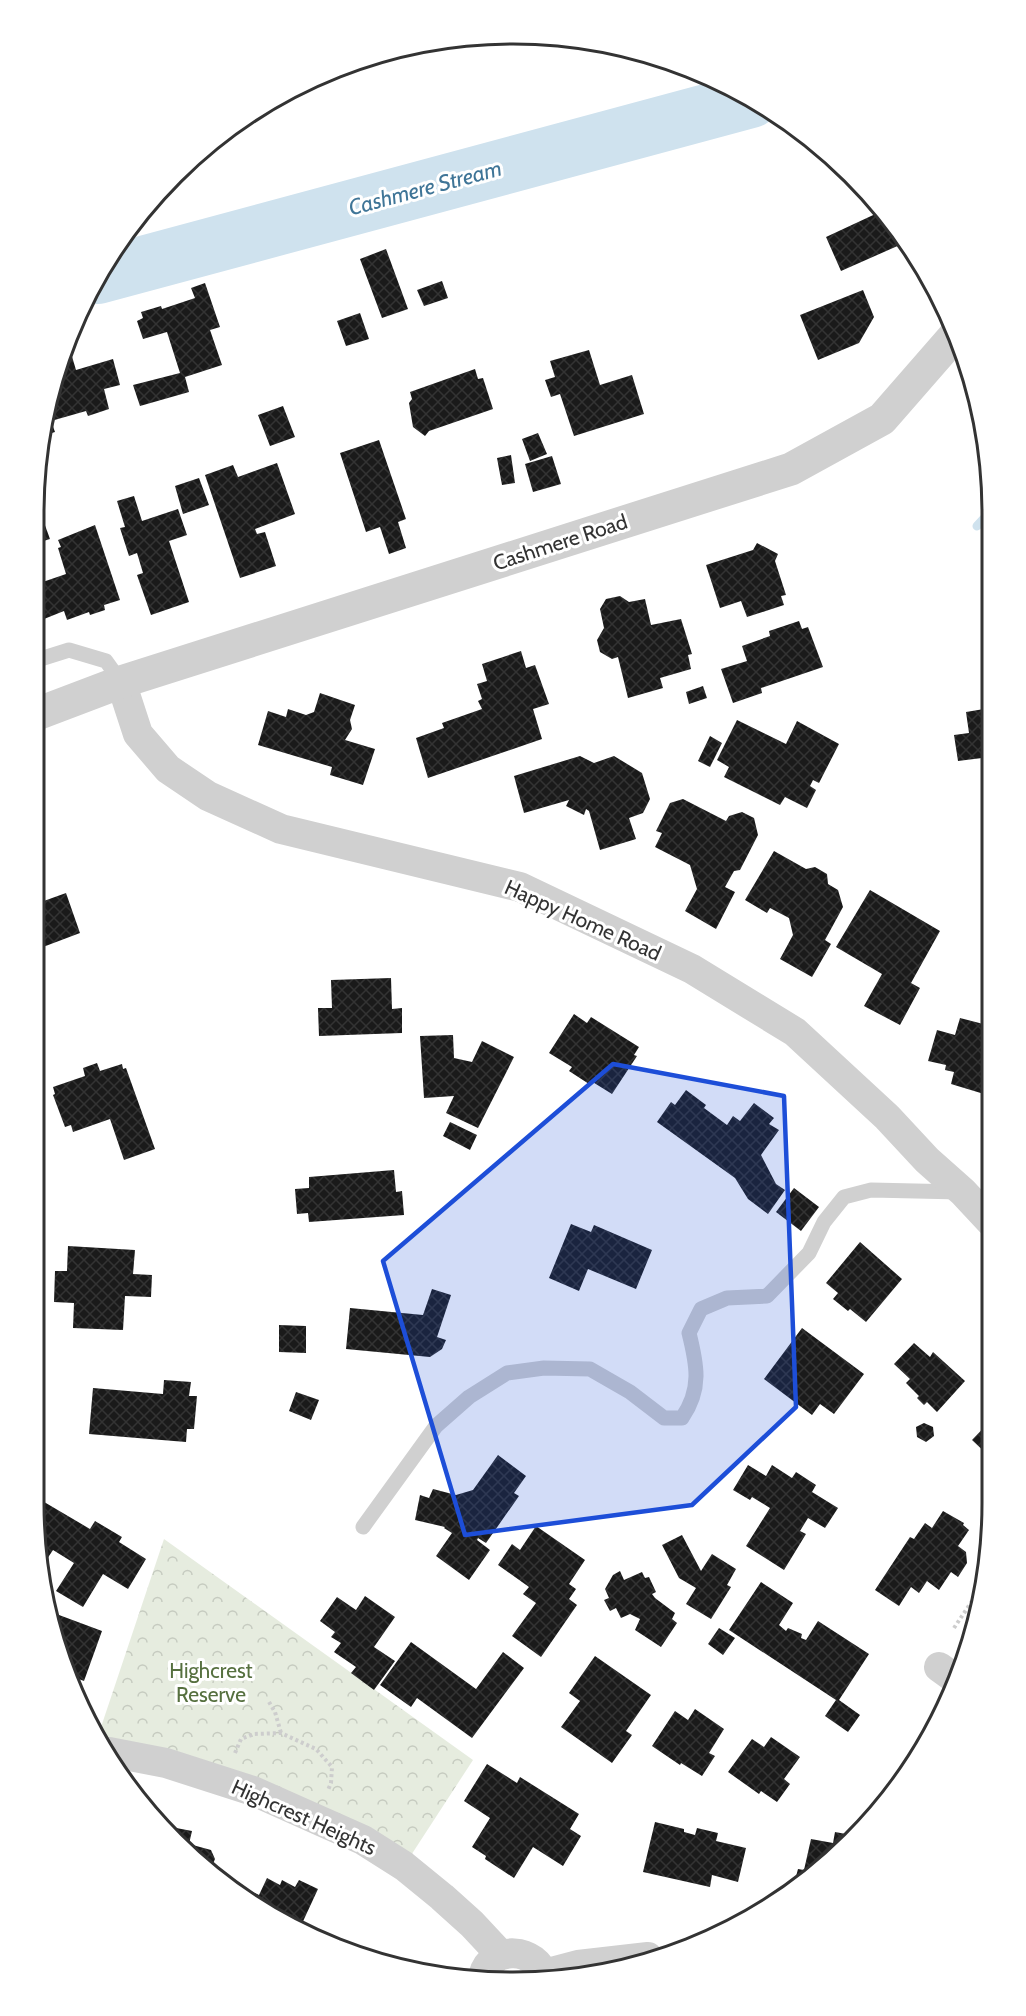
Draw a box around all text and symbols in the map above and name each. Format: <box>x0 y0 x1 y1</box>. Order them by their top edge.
water label: Cashmere Stream <box>346 155 504 221</box>
street label: Cashmere Road <box>490 509 630 575</box>
street label: Happy Home Road <box>501 874 665 966</box>
park label: Highcrest Reserve <box>169 1658 253 1707</box>
street label: Highcrest Heights <box>228 1774 380 1860</box>

